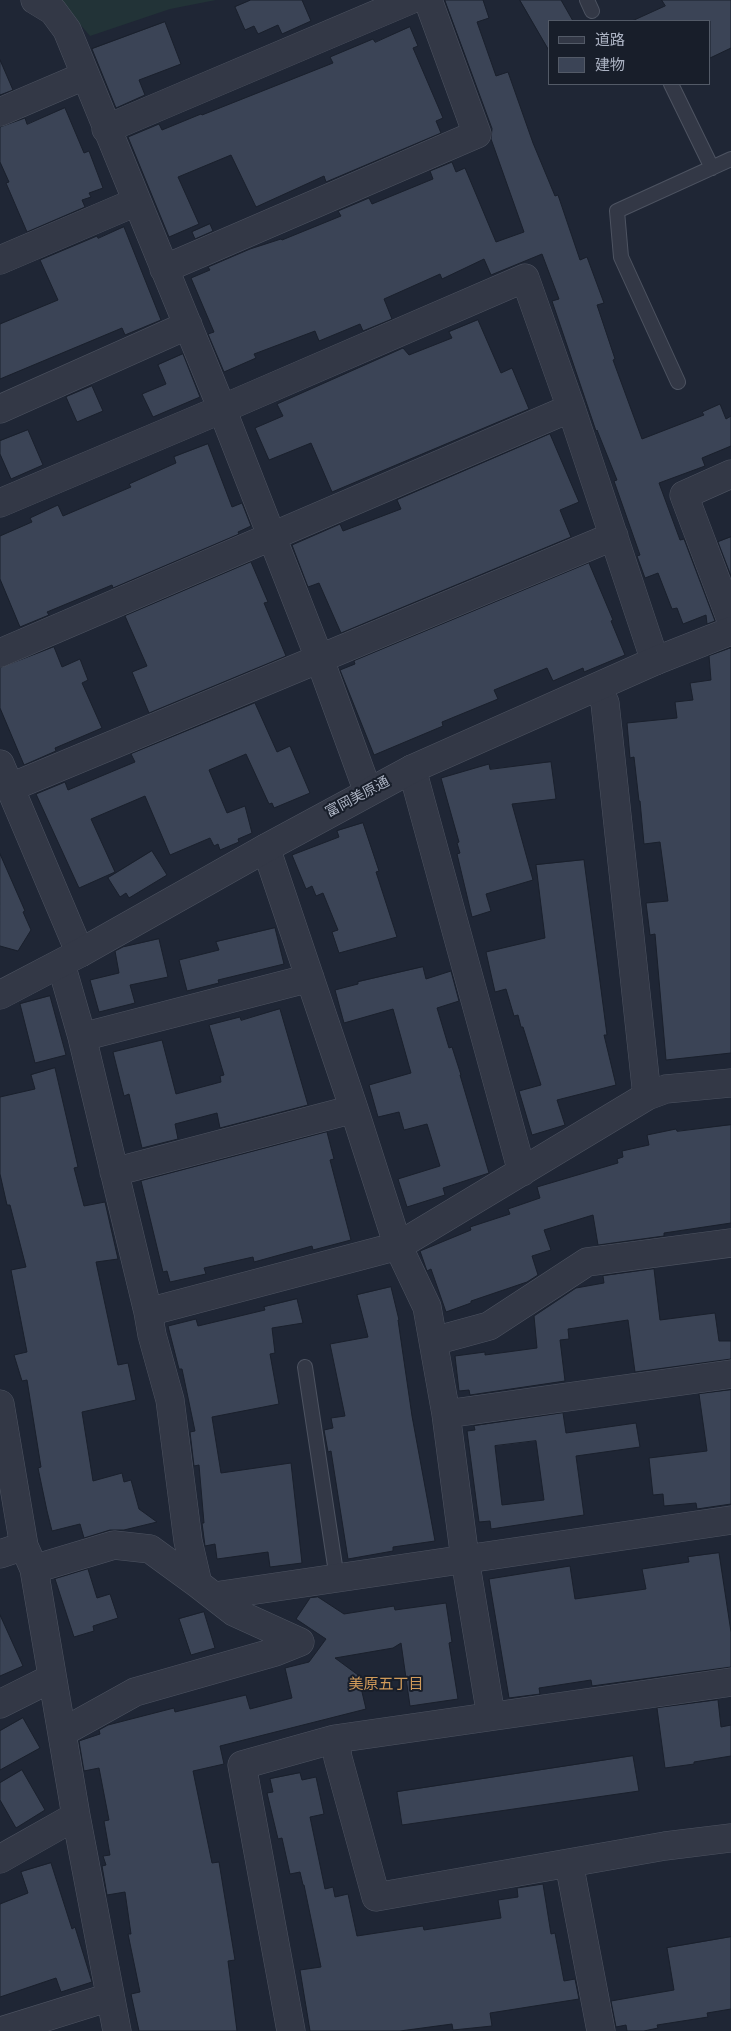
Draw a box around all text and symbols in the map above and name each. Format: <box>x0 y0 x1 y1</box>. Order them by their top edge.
legend <box>548 20 711 85</box>
text: 道路 <box>595 30 625 51</box>
text: 建物 <box>595 55 625 76</box>
street label: 富岡美原通 <box>323 774 393 822</box>
district label: 美原五丁目 <box>349 1677 423 1695</box>

